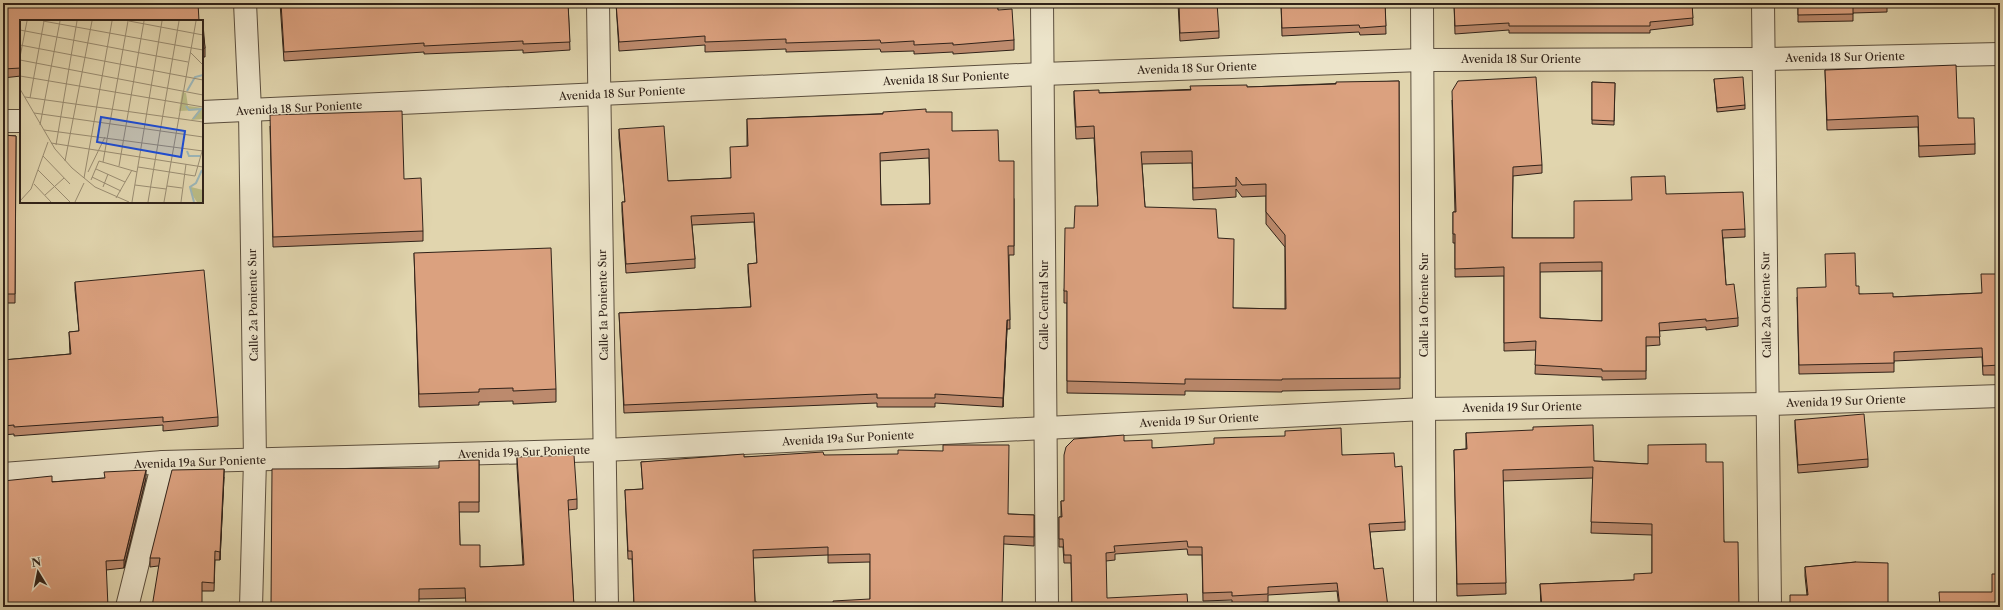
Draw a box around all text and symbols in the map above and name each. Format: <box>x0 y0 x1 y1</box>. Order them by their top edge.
inset map <box>20 20 203 203</box>
street label: Avenida 18 Sur Oriente <box>1784 49 1905 65</box>
street label: Avenida 18 Sur Oriente <box>1460 52 1581 66</box>
street label: Avenida 18 Sur Oriente <box>1136 59 1257 77</box>
street label: Avenida 18 Sur Poniente <box>881 68 1010 88</box>
street label: Avenida 18 Sur Poniente <box>557 83 686 103</box>
street label: Avenida 18 Sur Poniente <box>234 98 363 118</box>
street label: Calle 2a Poniente Sur <box>245 248 261 362</box>
street label: Calle 1a Poniente Sur <box>595 249 611 361</box>
street label: Calle 1a Oriente Sur <box>1417 252 1431 357</box>
street label: Calle 2a Oriente Sur <box>1758 252 1774 358</box>
street label: Calle Central Sur <box>1037 260 1051 350</box>
street label: Avenida 19 Sur Oriente <box>1785 392 1906 410</box>
street label: Avenida 19 Sur Oriente <box>1461 399 1582 415</box>
street label: Avenida 19 Sur Oriente <box>1138 410 1259 430</box>
street label: Avenida 19a Sur Poniente <box>781 428 914 449</box>
street label: Avenida 19a Sur Poniente <box>457 443 590 461</box>
street label: Avenida 19a Sur Poniente <box>133 453 266 471</box>
north arrow <box>18 552 58 592</box>
text: N <box>30 554 43 570</box>

